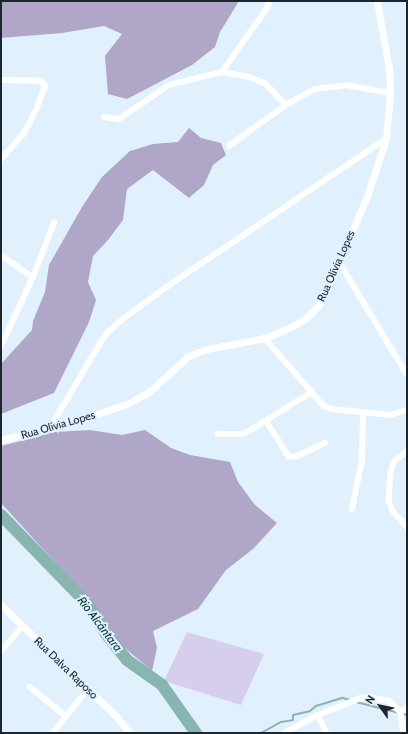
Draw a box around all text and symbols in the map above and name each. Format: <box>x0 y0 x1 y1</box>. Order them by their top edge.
street label: Rua Olívia Lopes <box>314 228 358 304</box>
street label: Rua Olívia Lopes <box>19 408 97 442</box>
water label: Rio Alcântara <box>75 594 125 654</box>
street label: Rua Dalva Raposo <box>31 634 101 702</box>
north arrow <box>360 686 400 726</box>
text: N <box>362 692 378 707</box>

